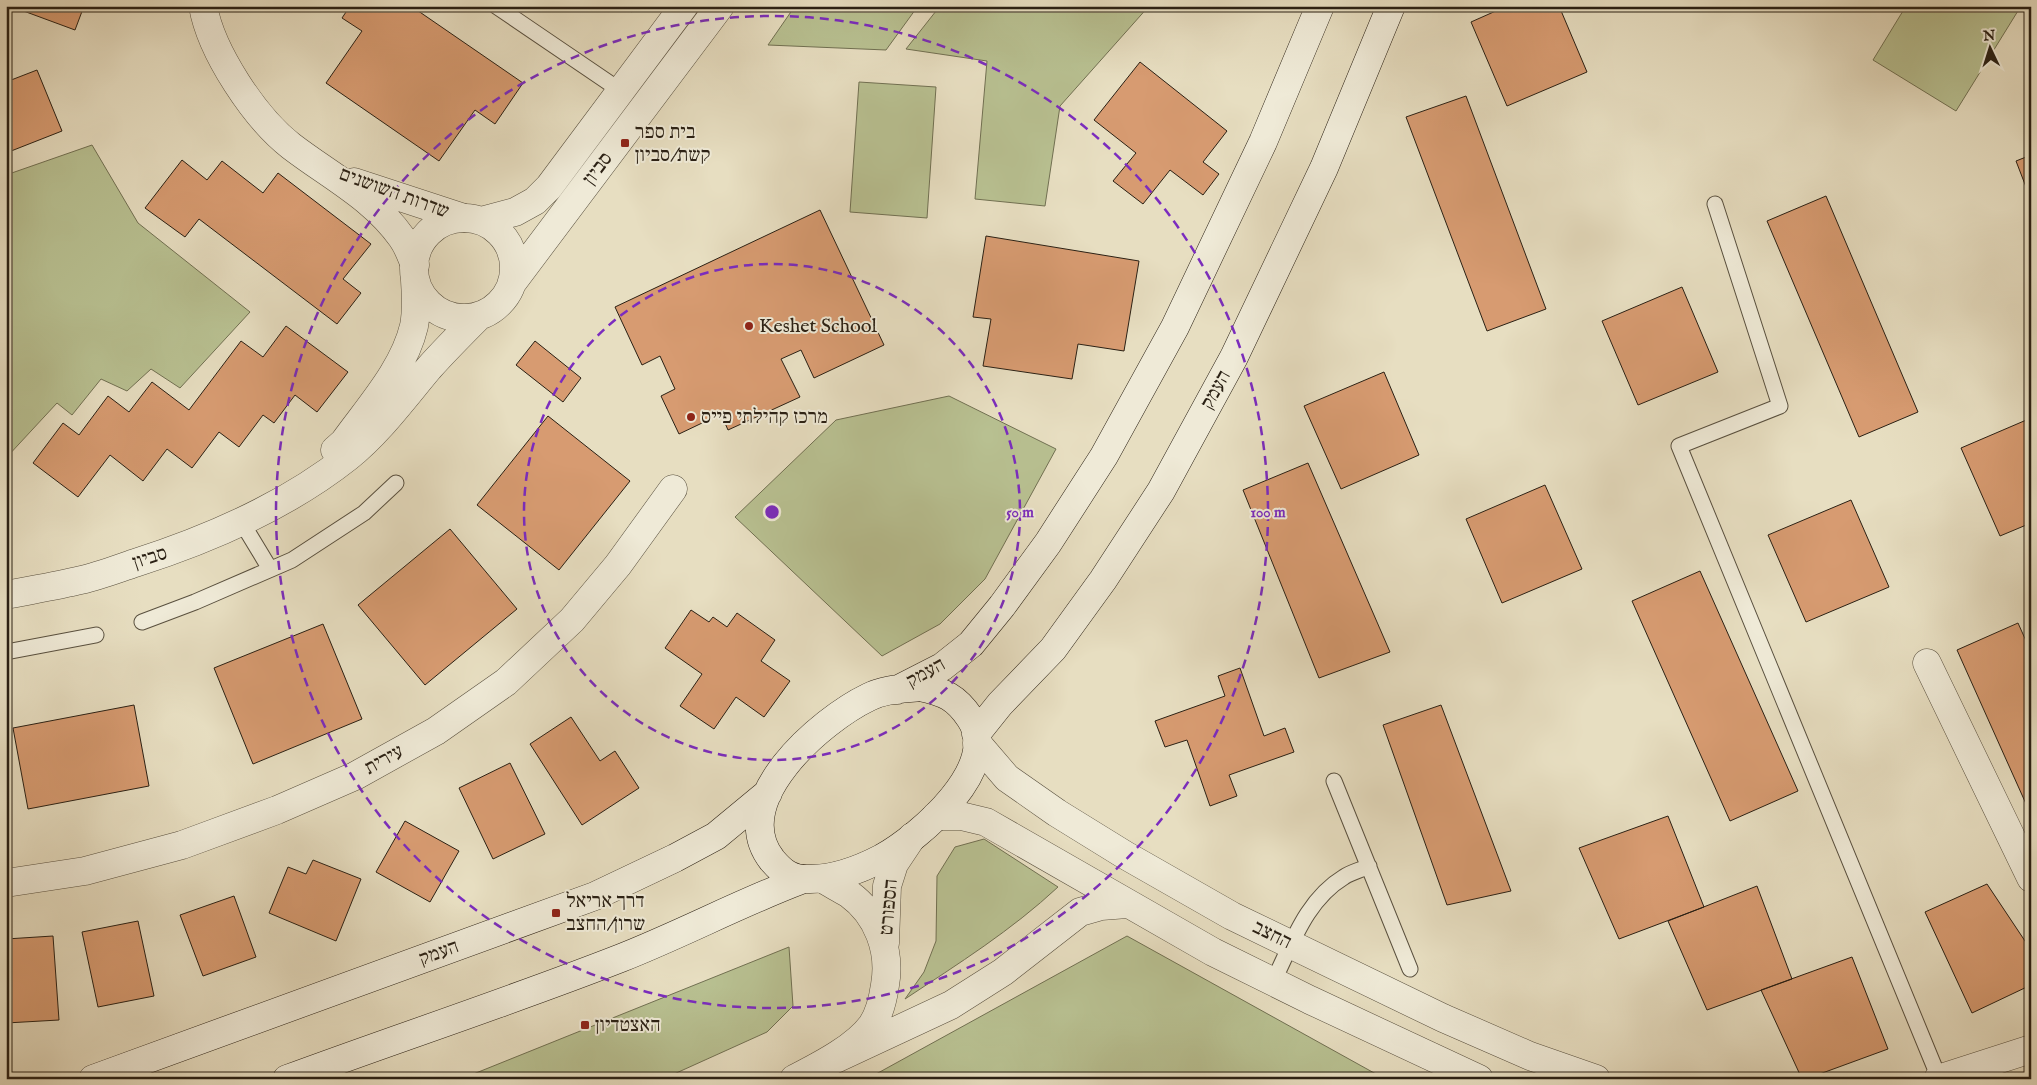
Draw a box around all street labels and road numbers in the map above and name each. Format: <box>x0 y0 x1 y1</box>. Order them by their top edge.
street label: סביון <box>577 147 619 191</box>
street label: שדרות השושנים <box>336 162 452 224</box>
street label: העמק <box>1195 366 1237 414</box>
street label: סביון <box>129 541 171 575</box>
street label: העמק <box>902 652 950 694</box>
street label: עירית <box>360 739 408 781</box>
street label: הספורט <box>874 878 904 936</box>
street label: החצב <box>1248 915 1296 955</box>
street label: העמק <box>416 934 462 972</box>

